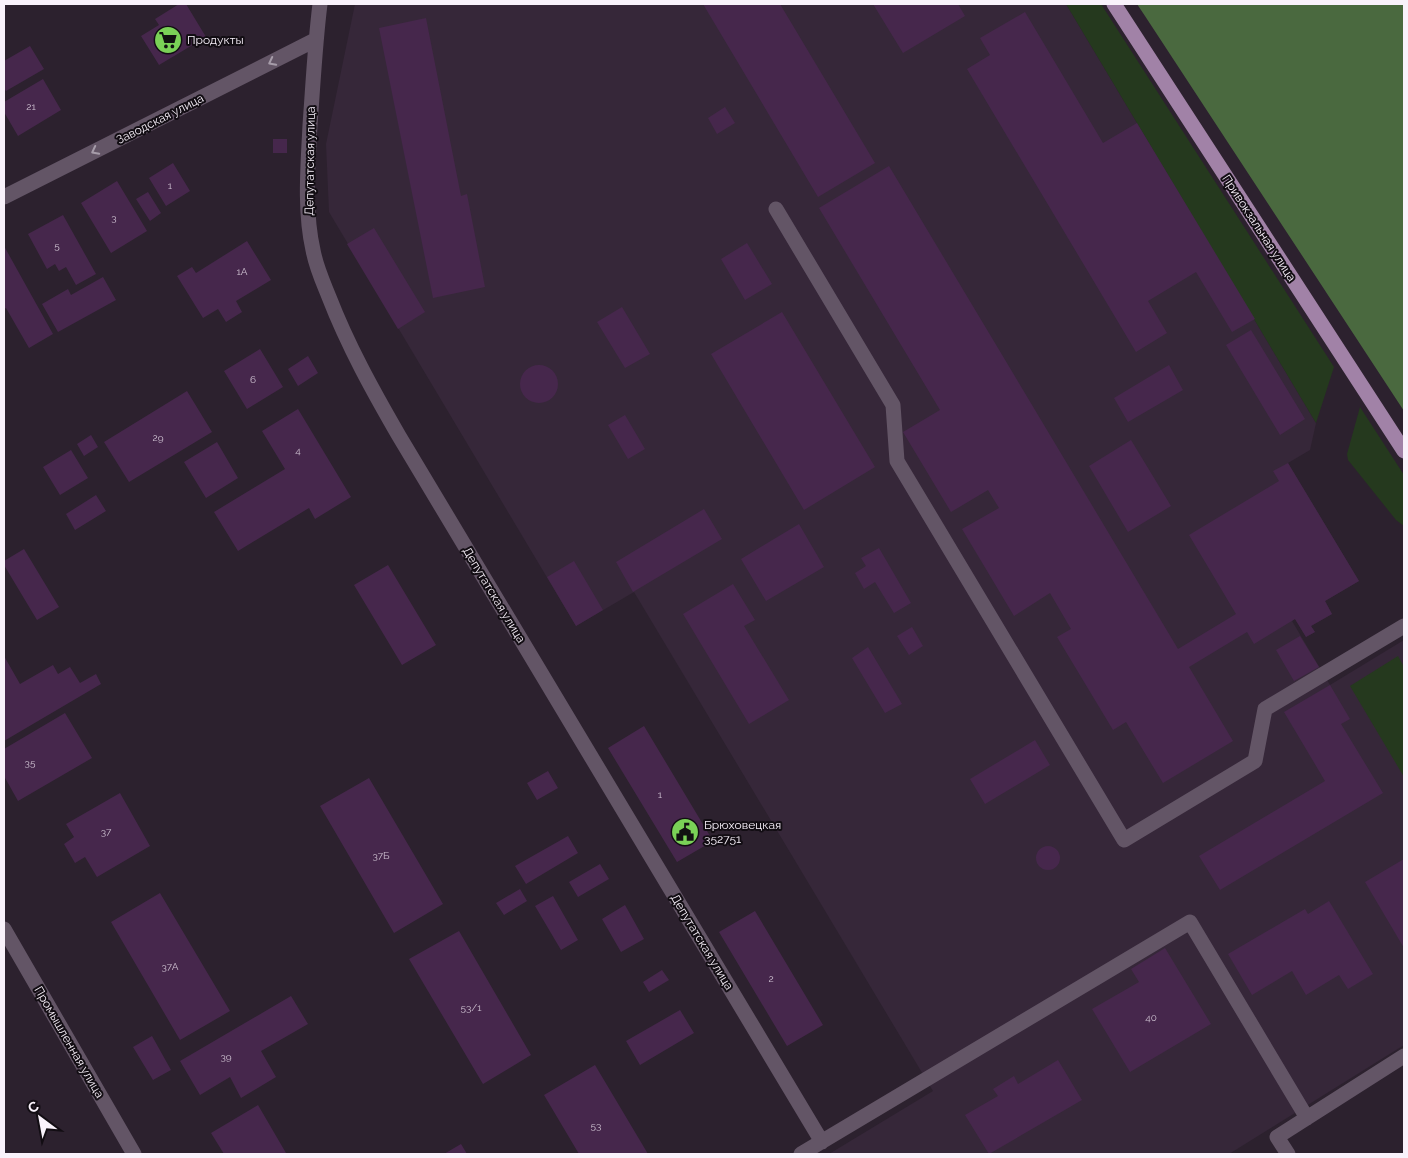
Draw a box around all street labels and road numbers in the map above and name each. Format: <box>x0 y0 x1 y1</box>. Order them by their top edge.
street label: Заводская улица <box>114 91 206 147</box>
street label: Депутатская улица <box>302 106 318 216</box>
street label: Привокзальная улица <box>1219 172 1299 284</box>
street label: Депутатская улица <box>460 544 528 646</box>
street label: Депутатская улица <box>668 891 736 993</box>
street label: Промышленная улица <box>31 984 107 1100</box>

